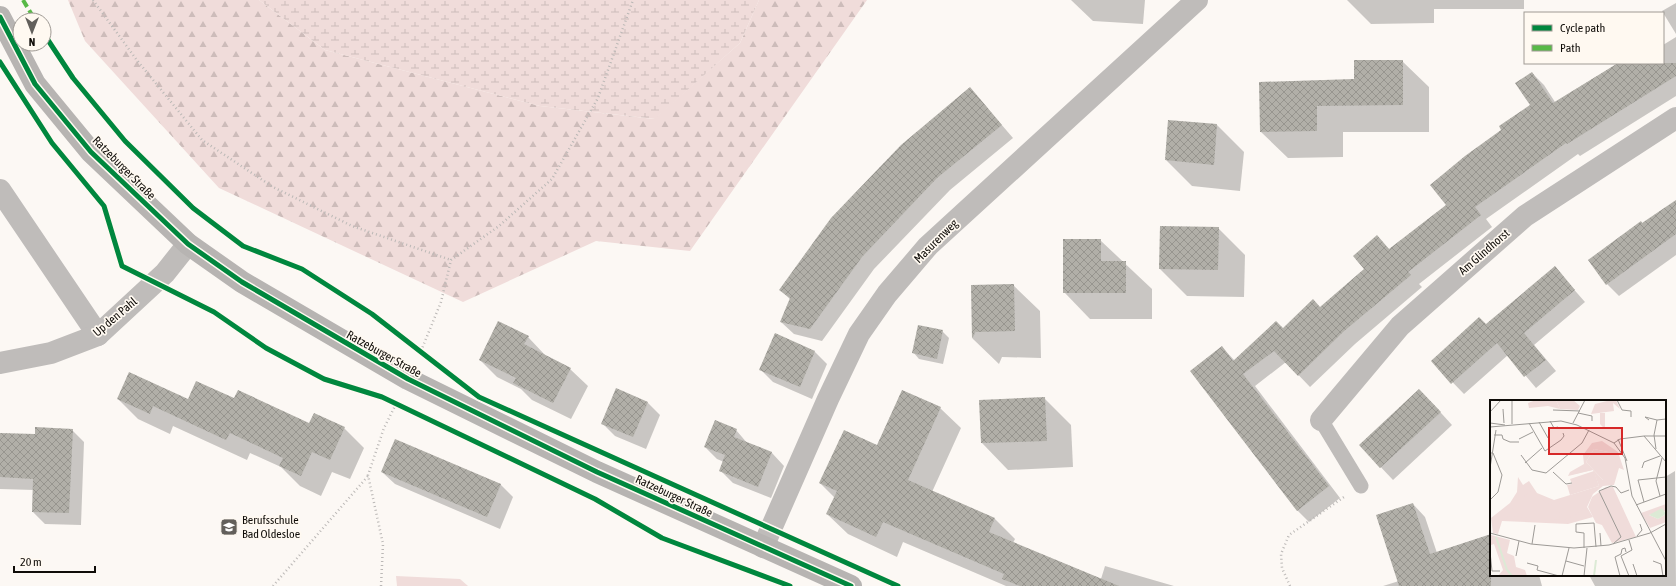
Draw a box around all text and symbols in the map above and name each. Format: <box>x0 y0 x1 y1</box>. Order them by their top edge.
north arrow <box>12 12 52 52</box>
legend <box>1524 12 1664 64</box>
text: Cycle path <box>1560 21 1605 35</box>
text: N <box>29 36 35 48</box>
text: Path <box>1560 41 1581 55</box>
street label: Ratzeburger Straße <box>90 134 158 202</box>
street label: Masurenweg <box>911 216 961 266</box>
street label: Am Glindhorst <box>1456 226 1513 278</box>
street label: Up den Pahl <box>90 294 141 339</box>
street label: Ratzeburger Straße <box>344 328 424 380</box>
inset map <box>1490 400 1666 576</box>
street label: Ratzeburger Straße <box>633 472 715 520</box>
place label: Berufsschule Bad Oldesloe <box>242 513 300 541</box>
school or university icon: Berufsschule Bad Oldesloe <box>219 517 239 537</box>
scale bar <box>14 548 95 574</box>
text: 20 m <box>20 555 42 569</box>

